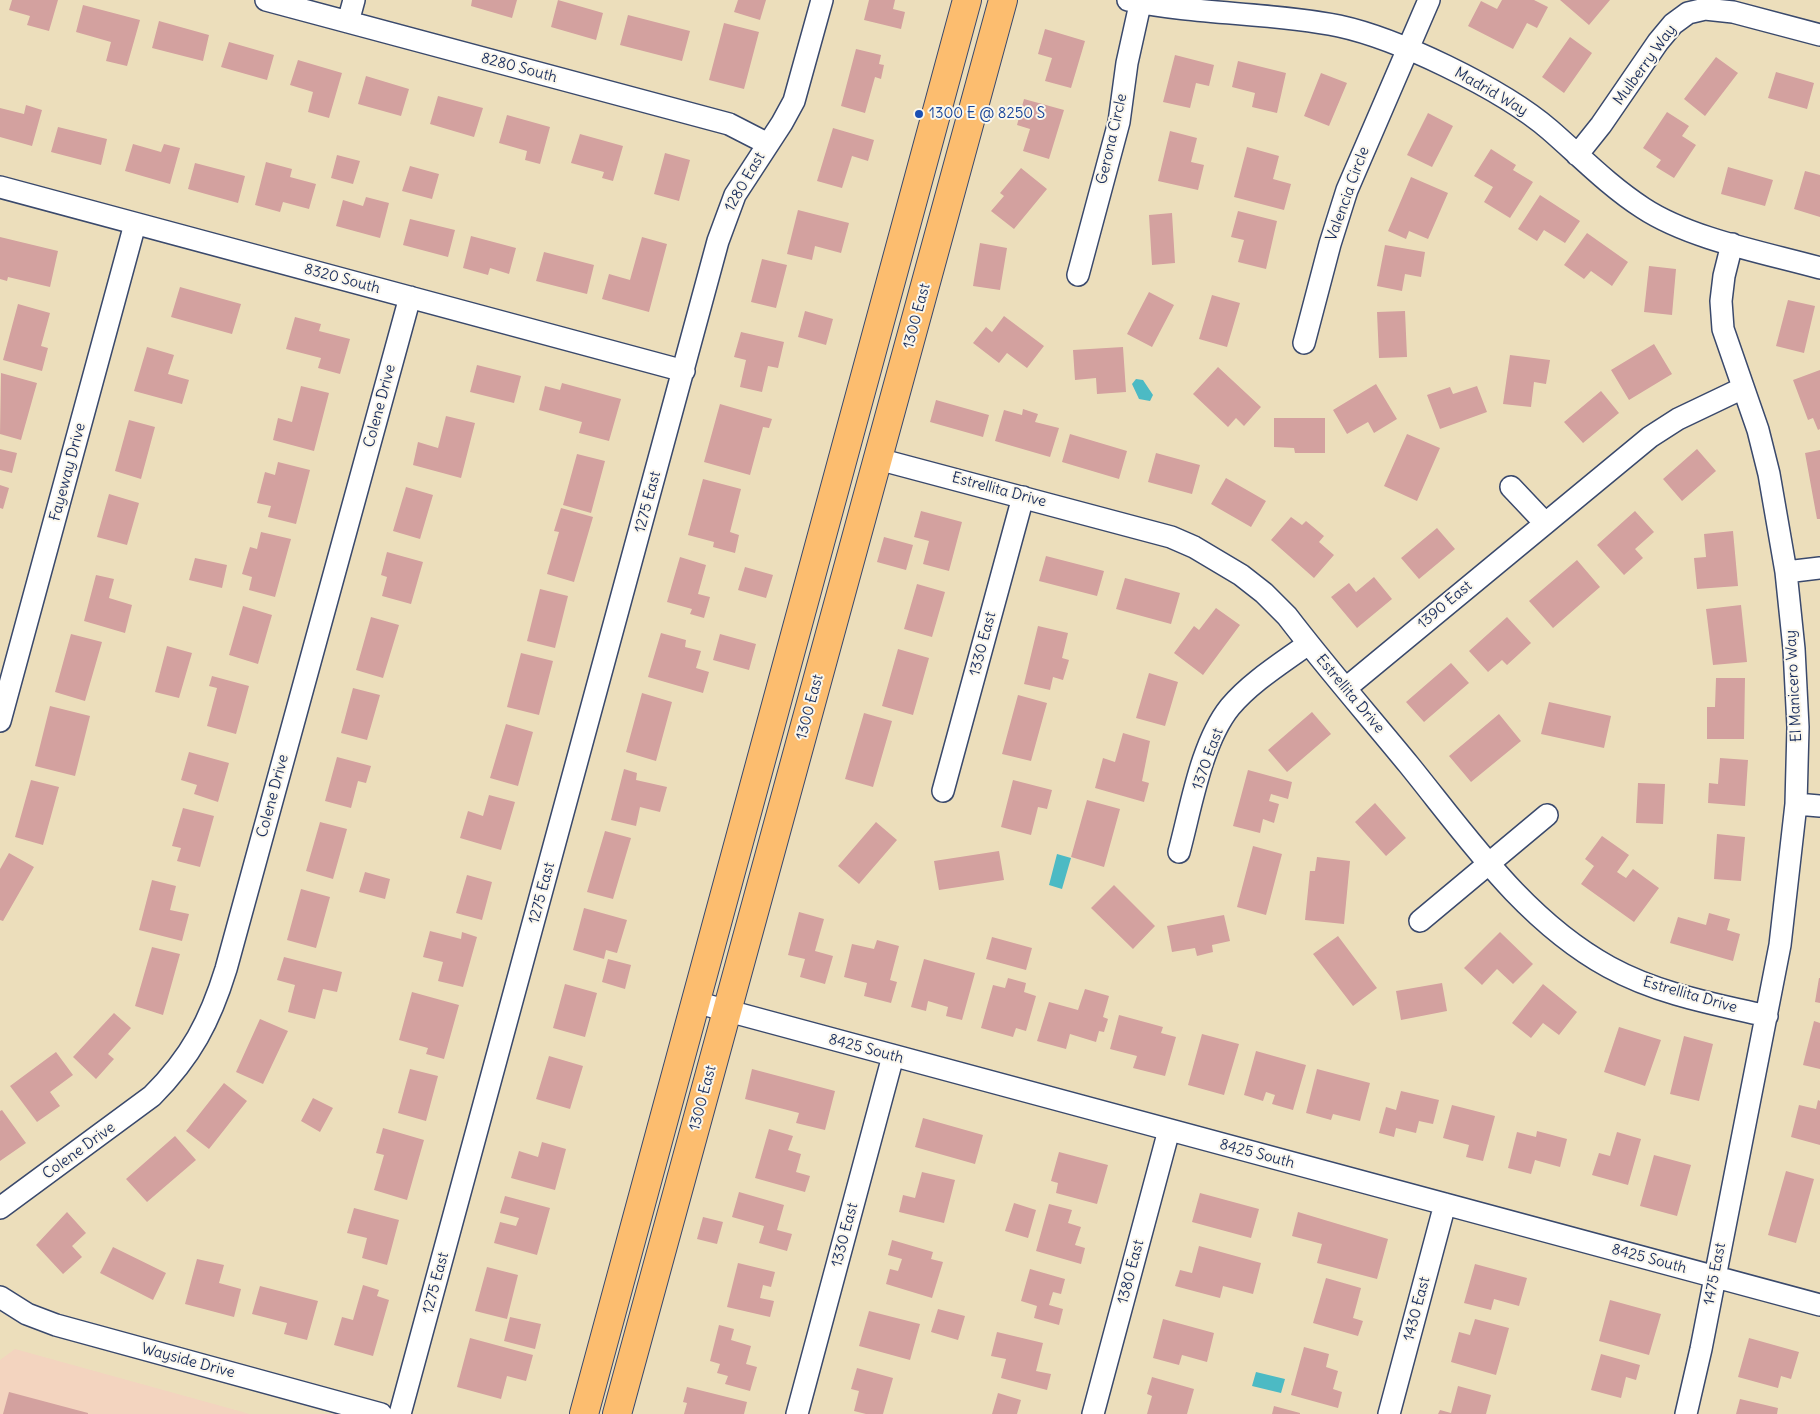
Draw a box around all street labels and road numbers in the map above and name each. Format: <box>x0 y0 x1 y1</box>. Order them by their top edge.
street label: Mulberry Way <box>1610 21 1680 109</box>
street label: 8280 South <box>479 49 559 87</box>
street label: Madrid Way <box>1451 64 1531 120</box>
street label: Gerona Circle <box>1093 92 1131 186</box>
street label: Valencia Circle <box>1323 144 1373 244</box>
street label: 1280 East <box>721 149 769 215</box>
street label: 8320 South <box>302 260 382 298</box>
street label: 1300 East <box>900 281 934 351</box>
street label: Colene Drive <box>360 362 400 450</box>
street label: Fayeway Drive <box>46 421 90 523</box>
street label: 1275 East <box>631 469 665 535</box>
street label: Estrellita Drive <box>950 469 1048 511</box>
street label: 1390 East <box>1414 577 1476 633</box>
street label: 1330 East <box>966 610 1000 678</box>
street label: El Manicero Way <box>1782 630 1806 742</box>
street label: Estrellita Drive <box>1312 651 1388 737</box>
street label: 1300 East <box>793 672 827 742</box>
street label: 1370 East <box>1189 726 1227 792</box>
street label: Colene Drive <box>253 752 293 840</box>
street label: 1275 East <box>525 860 559 926</box>
street label: Estrellita Drive <box>1641 973 1739 1017</box>
street label: 8425 South <box>826 1030 906 1068</box>
street label: 1300 East <box>686 1063 720 1133</box>
street label: Colene Drive <box>39 1119 119 1183</box>
street label: 8425 South <box>1217 1135 1297 1173</box>
street label: 1330 East <box>828 1201 862 1269</box>
street label: 1380 East <box>1114 1238 1148 1306</box>
street label: 8425 South <box>1609 1240 1689 1278</box>
street label: 1475 East <box>1700 1241 1730 1307</box>
street label: 1275 East <box>419 1250 453 1316</box>
street label: 1430 East <box>1400 1275 1434 1343</box>
street label: Wayside Drive <box>139 1340 237 1382</box>

